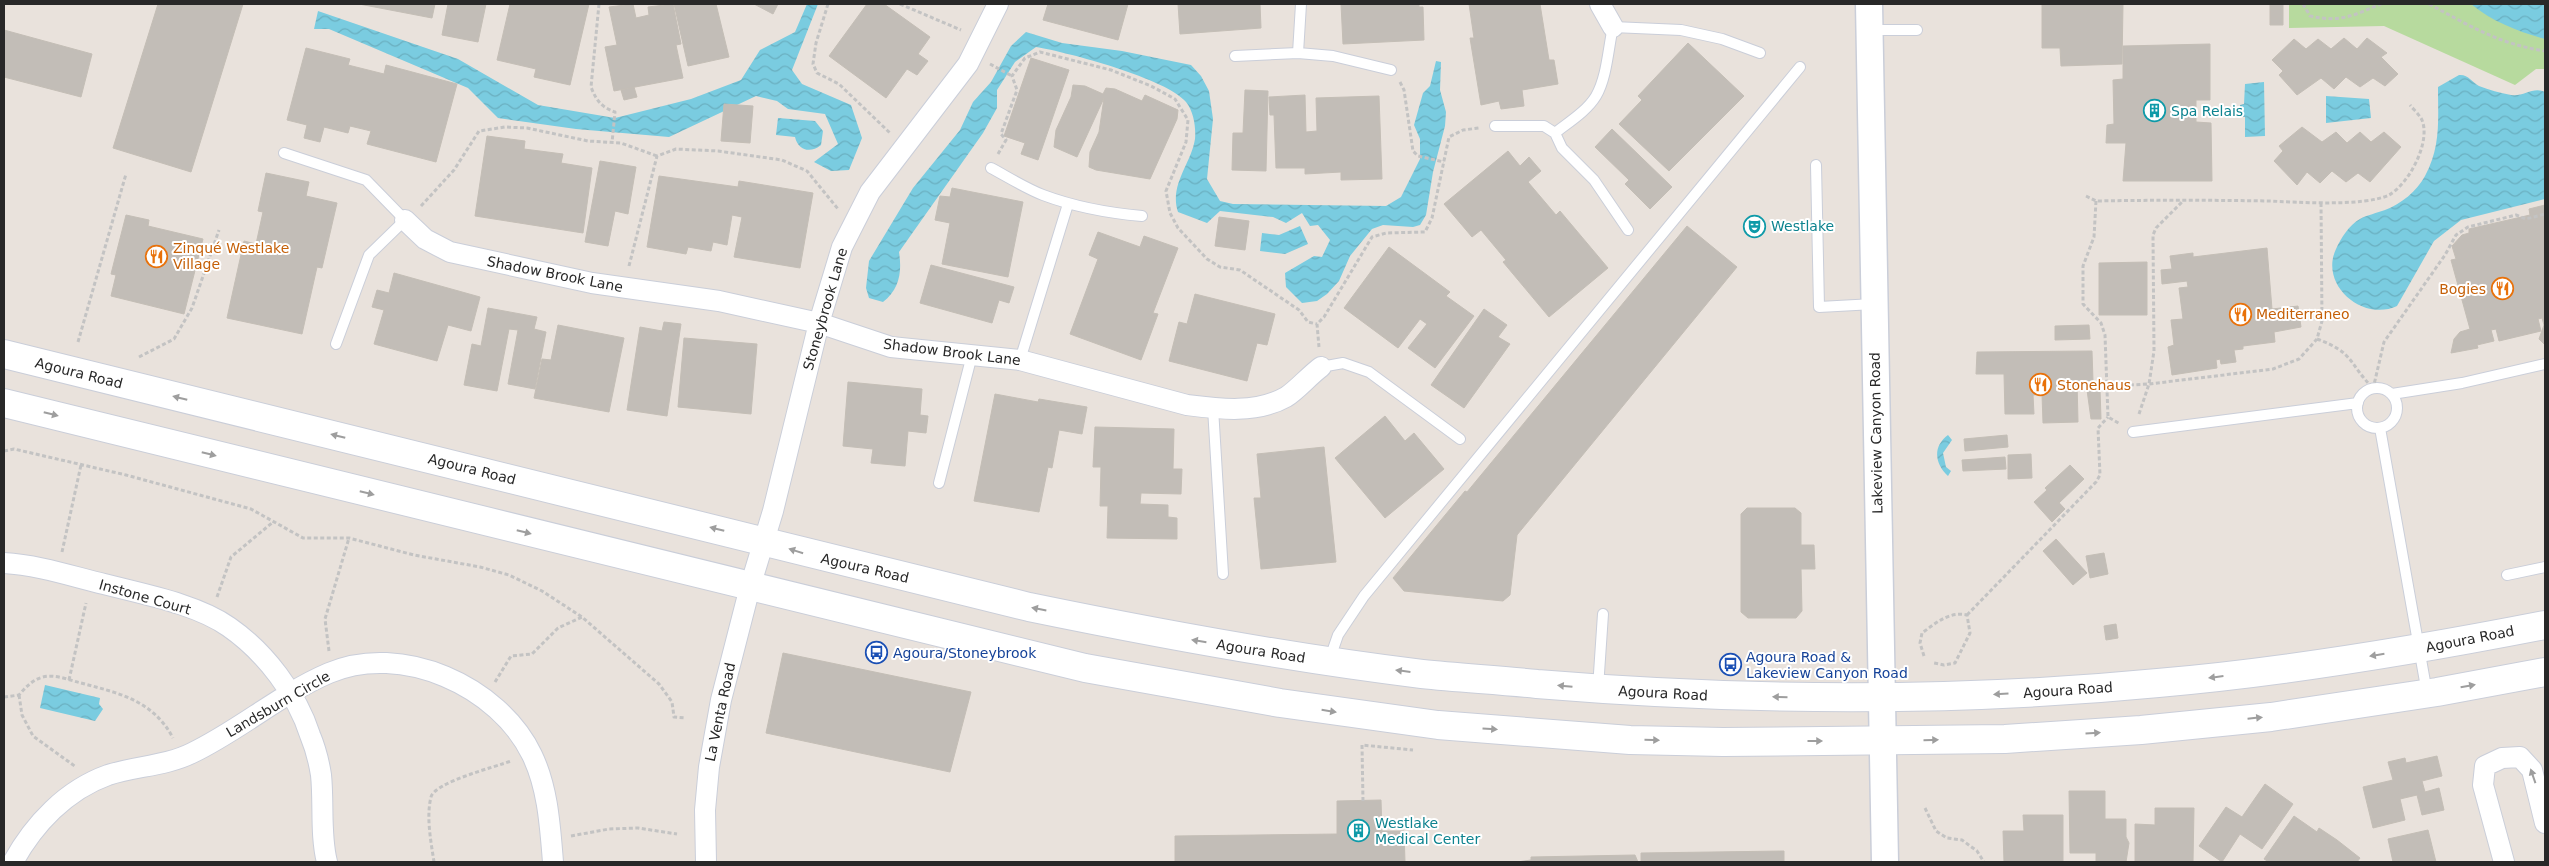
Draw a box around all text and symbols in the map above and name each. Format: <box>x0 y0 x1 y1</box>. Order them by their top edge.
building icon: Spa Relais <box>2143 99 2167 123</box>
place label: Spa Relais <box>2171 103 2243 119</box>
theatre icon: Westlake <box>1743 214 1767 238</box>
place label: Westlake <box>1771 218 1834 234</box>
place label: Zinqué Westlake Village <box>173 240 289 272</box>
restaurant icon: Zinqué Westlake Village <box>145 244 169 268</box>
street label: Stoneybrook Lane <box>800 246 850 372</box>
street label: Shadow Brook Lane <box>486 253 624 295</box>
restaurant icon: Bogies <box>2490 277 2514 301</box>
place label: Bogies <box>2439 281 2486 297</box>
restaurant icon: Mediterraneo <box>2228 302 2252 326</box>
place label: Mediterraneo <box>2256 306 2349 322</box>
street label: Shadow Brook Lane <box>882 336 1022 368</box>
street label: Lakeview Canyon Road <box>1867 352 1885 514</box>
street label: Agoura Road <box>33 354 125 392</box>
restaurant icon: Stonehaus <box>2029 373 2053 397</box>
place label: Stonehaus <box>2057 377 2131 393</box>
one-way arrow <box>173 393 188 401</box>
one-way arrow <box>44 411 59 419</box>
one-way arrow <box>330 432 345 440</box>
one-way arrow <box>201 450 216 458</box>
street label: Agoura Road <box>426 450 518 488</box>
one-way arrow <box>359 489 374 497</box>
one-way arrow <box>709 525 724 533</box>
one-way arrow <box>517 528 532 536</box>
one-way arrow <box>788 547 803 555</box>
street label: Agoura Road <box>819 550 911 586</box>
street label: Instone Court <box>97 576 193 618</box>
one-way arrow <box>1031 605 1047 613</box>
street label: Agoura Road <box>2424 623 2516 655</box>
street label: Agoura Road <box>1215 636 1307 666</box>
one-way arrow <box>1190 637 1206 645</box>
bus stop icon: Agoura/Stoneybrook <box>865 641 889 665</box>
place label: Agoura/Stoneybrook <box>893 645 1037 661</box>
place label: Agoura Road & Lakeview Canyon Road <box>1746 649 1908 681</box>
one-way arrow <box>2368 652 2384 660</box>
bus stop icon: Agoura Road & Lakeview Canyon Road <box>1718 653 1742 677</box>
street label: La Venta Road <box>702 661 738 763</box>
one-way arrow <box>1395 667 1411 675</box>
street label: Landsburn Circle <box>223 668 333 740</box>
one-way arrow <box>2207 673 2223 681</box>
street label: Agoura Road <box>2023 679 2113 701</box>
one-way arrow <box>1557 682 1573 690</box>
one-way arrow <box>2460 682 2476 690</box>
street label: Agoura Road <box>1618 683 1708 703</box>
one-way arrow <box>1993 691 2009 699</box>
one-way arrow <box>1772 693 1788 701</box>
one-way arrow <box>1321 707 1337 715</box>
one-way arrow <box>2248 714 2264 722</box>
one-way arrow <box>1482 725 1498 733</box>
one-way arrow <box>2086 728 2102 736</box>
one-way arrow <box>1644 736 1660 744</box>
one-way arrow <box>1923 736 1939 744</box>
one-way arrow <box>1807 737 1823 745</box>
one-way arrow <box>2529 768 2537 783</box>
place label: Westlake Medical Center <box>1375 815 1480 847</box>
building icon: Westlake Medical Center <box>1347 819 1371 843</box>

